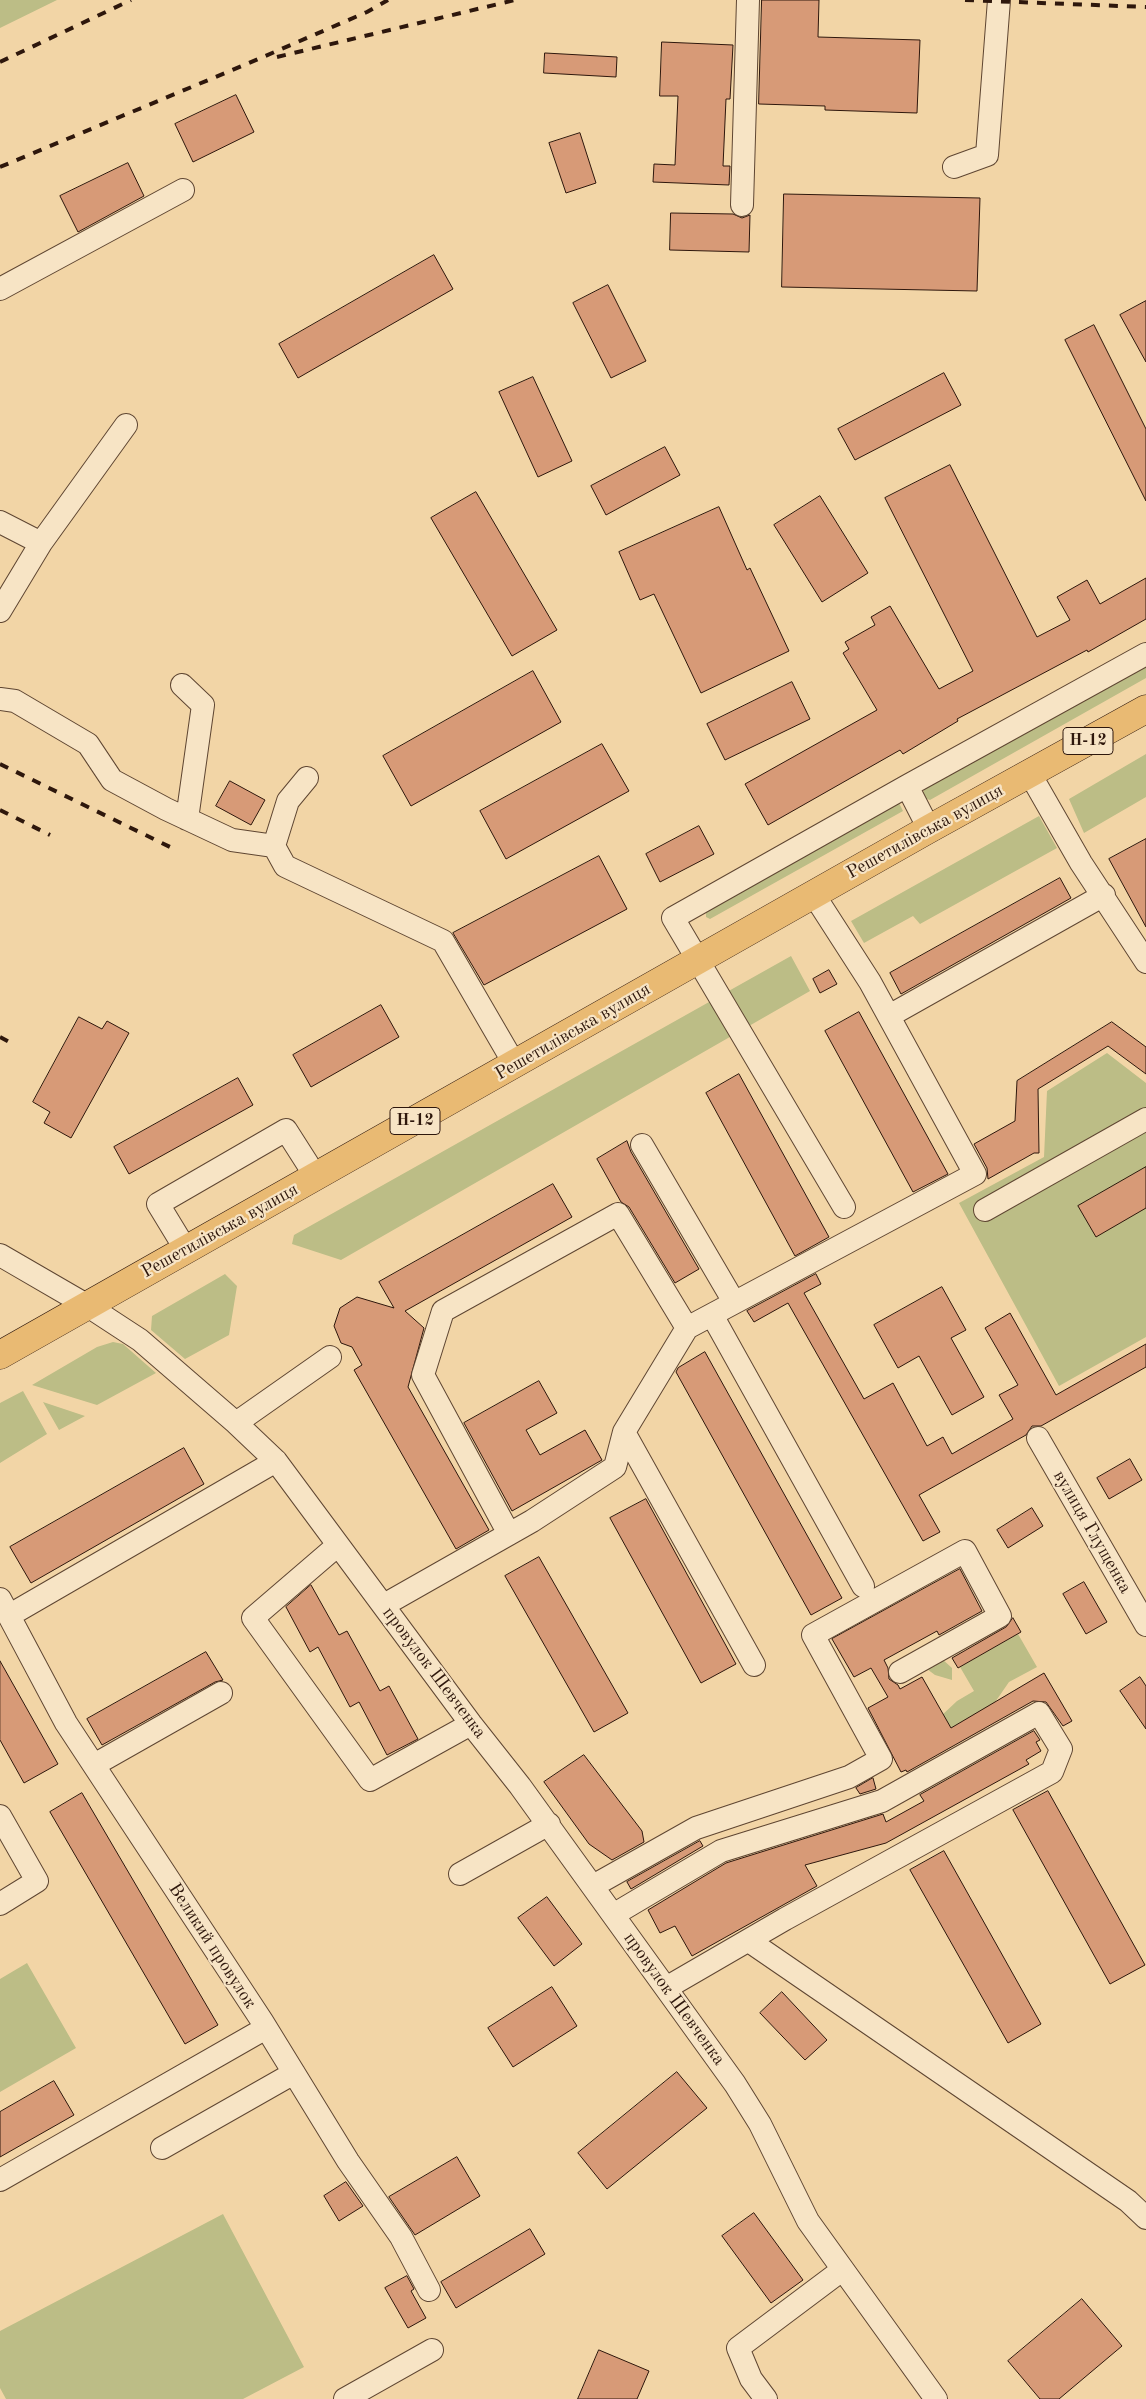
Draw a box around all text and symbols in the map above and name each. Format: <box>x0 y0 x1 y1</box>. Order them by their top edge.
road number: Н-12 <box>1063 728 1113 754</box>
street label: Решетилівська вулиця <box>843 780 1007 884</box>
street label: Решетилівська вулиця <box>492 979 654 1085</box>
road number: Н-12 <box>390 1108 440 1134</box>
street label: Решетилівська вулиця <box>138 1179 302 1283</box>
street label: вулиця Глущенка <box>1048 1467 1136 1597</box>
street label: провулок Шевченка <box>377 1603 491 1743</box>
street label: Великий провулок <box>163 1879 261 2013</box>
street label: провулок Шевченка <box>618 1928 730 2070</box>

